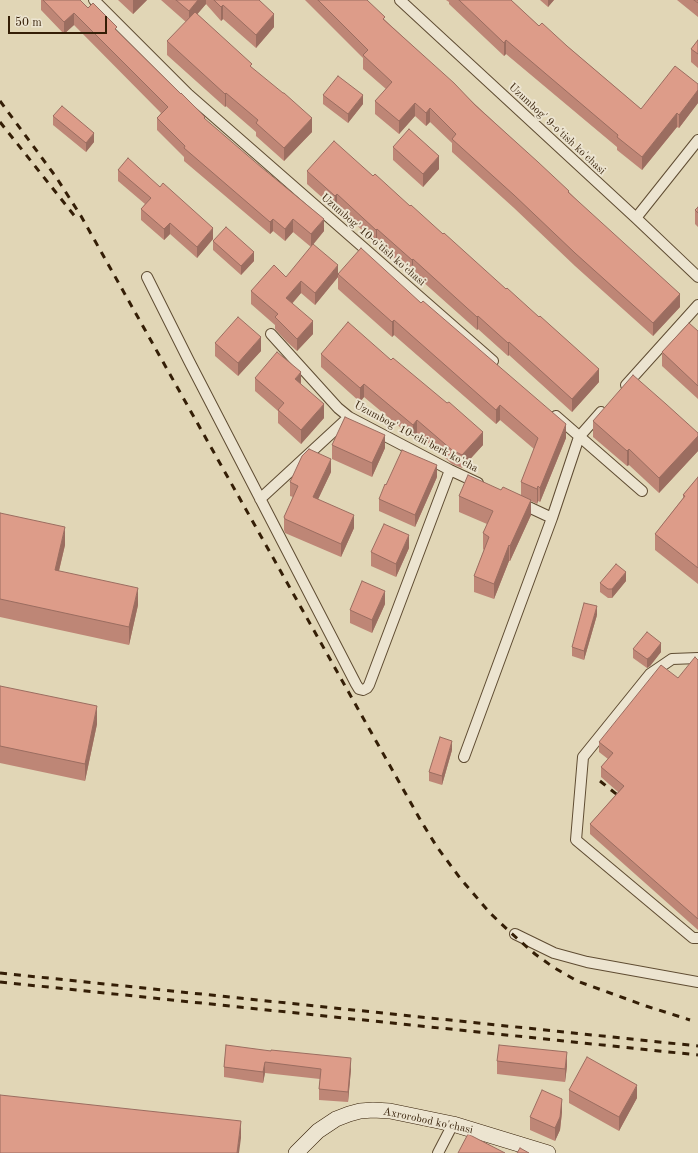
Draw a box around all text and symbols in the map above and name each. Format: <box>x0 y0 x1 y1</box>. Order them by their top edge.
scale bar <box>10 8 109 34</box>
text: 50 m <box>15 17 42 29</box>
street label: Uzumbog' 9-o'tish ko'chasi <box>506 81 608 177</box>
street label: Uzumbog' 10-o'tish ko'chasi <box>318 191 428 289</box>
street label: Uzumbog' 10-chi berk ko'cha <box>352 399 480 475</box>
street label: Axrorobod ko'chasi <box>382 1105 474 1137</box>

